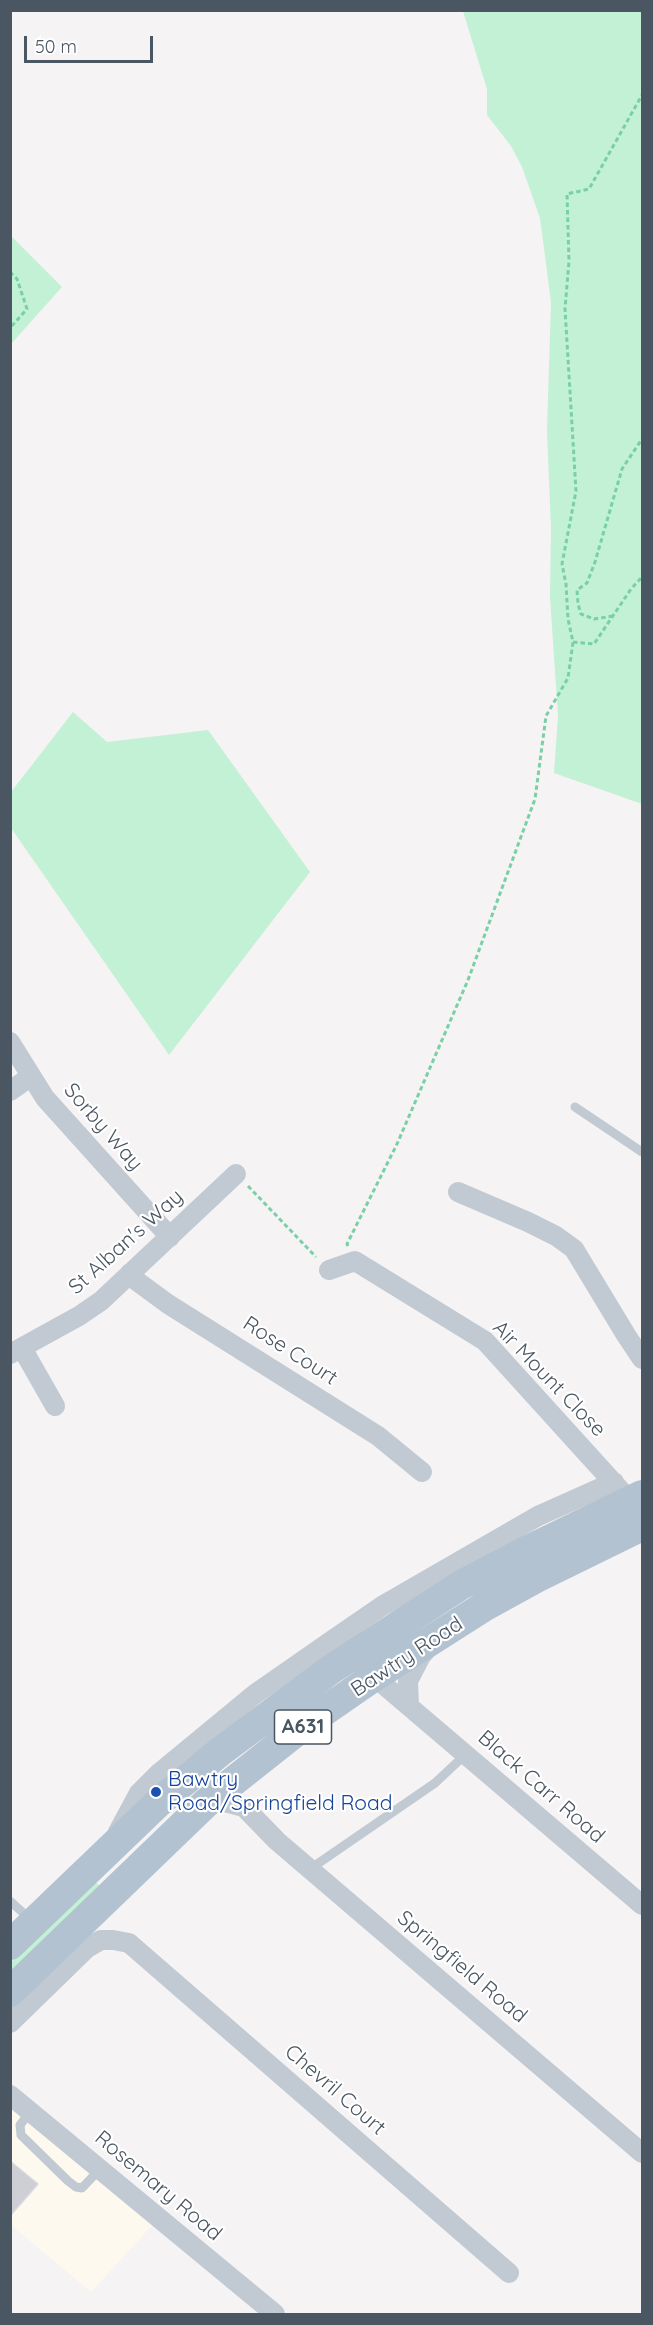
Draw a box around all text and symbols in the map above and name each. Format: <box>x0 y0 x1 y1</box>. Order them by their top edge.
scale bar <box>27 24 156 62</box>
text: 50 m <box>35 35 77 58</box>
street label: Sorby Way <box>58 1078 148 1176</box>
street label: St Alban's Way <box>64 1184 188 1300</box>
street label: Rose Court <box>238 1311 342 1391</box>
street label: Air Mount Close <box>487 1316 611 1442</box>
street label: Bawtry Road <box>346 1612 468 1702</box>
road number: A631 <box>274 1710 332 1744</box>
street label: Black Carr Road <box>473 1725 609 1849</box>
place label: Bawtry Road/Springfield Road <box>168 1767 392 1817</box>
marker: Bawtry Road/Springfield Road <box>149 1785 163 1799</box>
street label: Springfield Road <box>392 1905 532 2029</box>
street label: Chevril Court <box>279 2039 391 2141</box>
street label: Rosemary Road <box>89 2126 227 2246</box>

